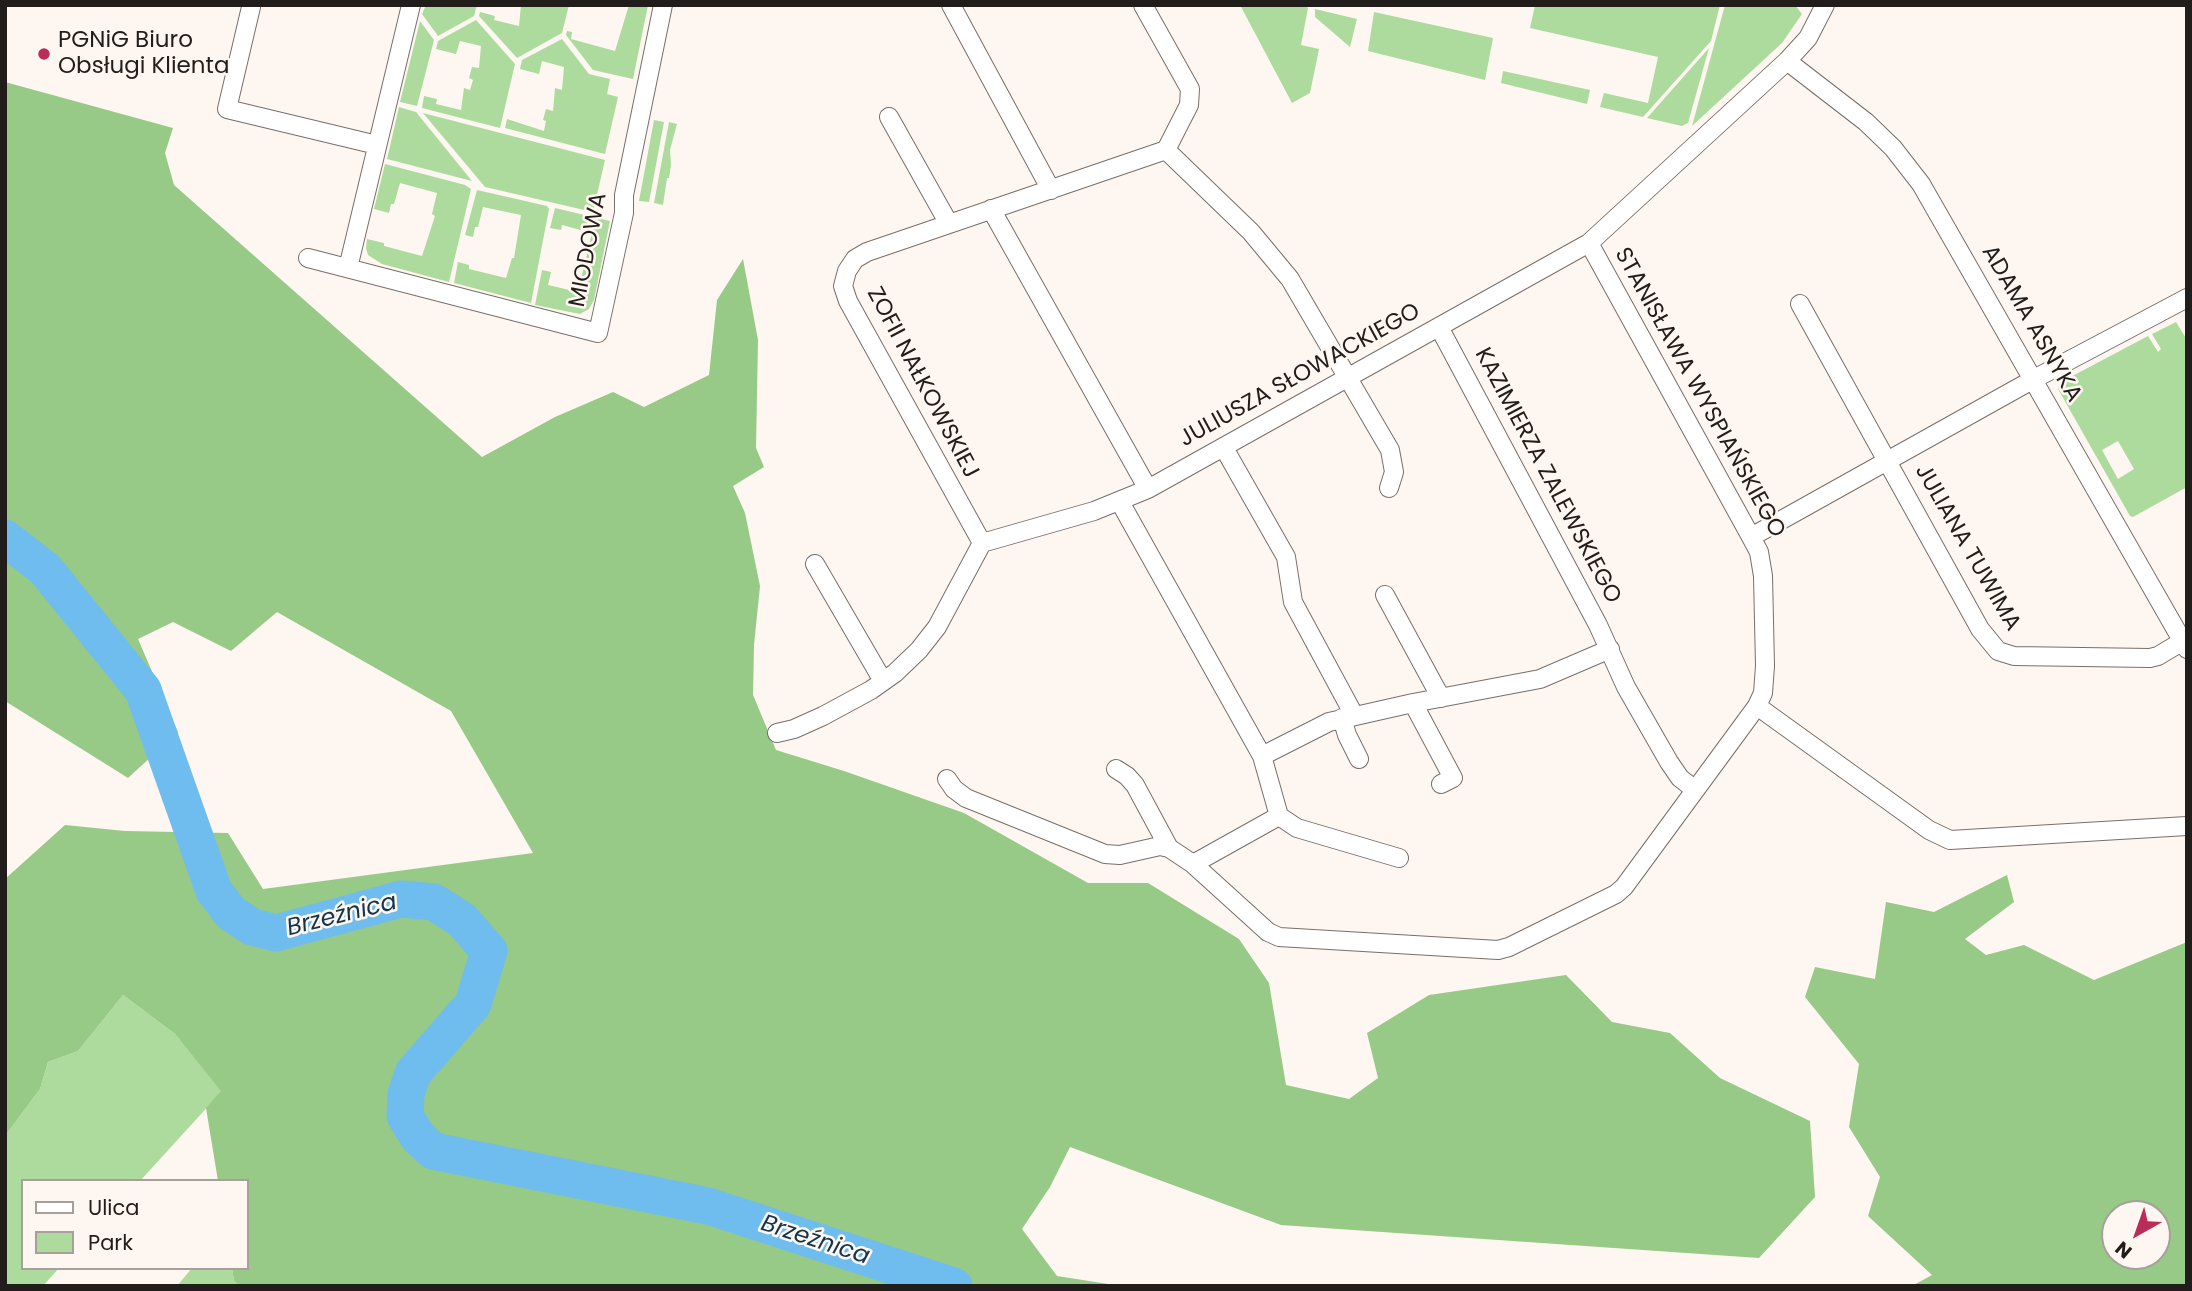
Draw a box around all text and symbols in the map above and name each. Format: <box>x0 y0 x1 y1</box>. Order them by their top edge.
place label: PGNiG Biuro Obsługi Klienta <box>58 27 229 81</box>
marker: PGNiG Biuro Obsługi Klienta <box>36 46 52 62</box>
street label: MIODOWA <box>564 191 614 309</box>
street label: ADAMA ASNYKA <box>1975 241 2087 407</box>
street label: STANISŁAWA WYSPIAŃSKIEGO <box>1608 243 1790 543</box>
street label: ZOFII NAŁKOWSKIEJ <box>860 283 984 483</box>
street label: JULIUSZA SŁOWACKIEGO <box>1175 298 1425 454</box>
street label: KAZIMIERZA ZALEWSKIEGO <box>1468 343 1626 609</box>
street label: JULIANA TUWIMA <box>1908 460 2026 636</box>
water label: Brzeźnica <box>284 888 400 944</box>
legend <box>21 1179 248 1270</box>
text: Ulica <box>88 1193 139 1222</box>
north arrow <box>2101 1200 2171 1270</box>
water label: Brzeźnica <box>757 1210 873 1272</box>
text: Park <box>88 1228 133 1257</box>
text: N <box>2109 1235 2138 1265</box>

